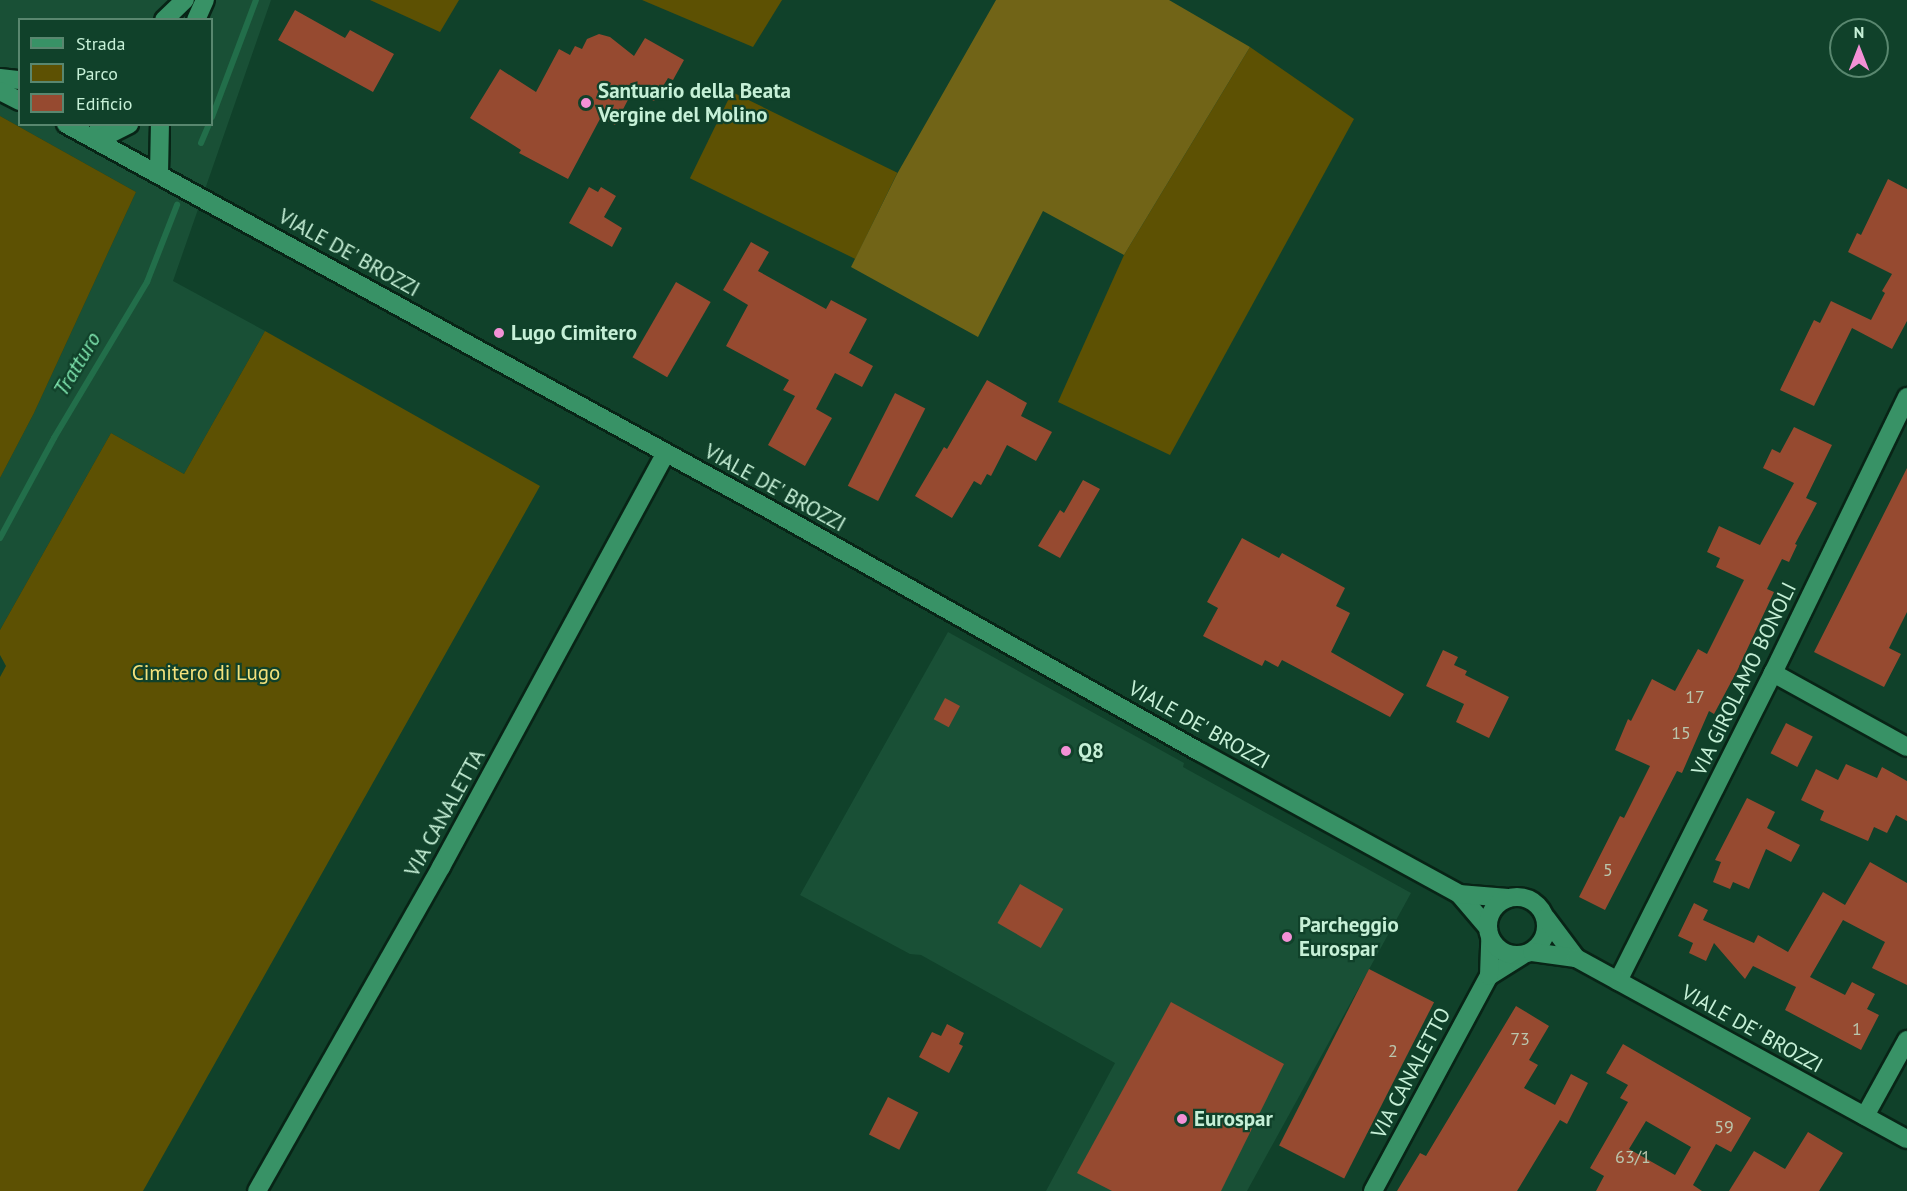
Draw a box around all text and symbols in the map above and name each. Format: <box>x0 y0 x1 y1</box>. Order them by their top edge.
legend <box>18 18 213 126</box>
north arrow <box>1829 18 1889 78</box>
text: N <box>1854 22 1864 42</box>
text: Strada <box>76 32 125 55</box>
text: Parco <box>76 62 118 85</box>
place label: Santuario della Beata Vergine del Molino <box>598 78 791 128</box>
text: Edificio <box>76 92 132 115</box>
marker: Santuario della Beata Vergine del Molino <box>579 96 593 110</box>
street label: VIALE DE' BROZZI <box>273 203 425 303</box>
place label: Lugo Cimitero <box>511 320 637 346</box>
marker: Lugo Cimitero <box>492 326 506 340</box>
water label: Tratturo <box>48 327 106 401</box>
street label: VIALE DE' BROZZI <box>699 438 851 538</box>
street label: VIA GIROLAMO BONOLI <box>1686 578 1802 780</box>
park label: Cimitero di Lugo <box>132 660 280 686</box>
street label: VIALE DE' BROZZI <box>1123 675 1275 775</box>
house number: 17 <box>1685 686 1705 708</box>
house number: 15 <box>1671 722 1691 744</box>
place label: Q8 <box>1078 738 1104 764</box>
street label: VIA CANALETTA <box>399 744 491 882</box>
marker: Q8 <box>1059 744 1073 758</box>
house number: 5 <box>1603 859 1613 881</box>
place label: Parcheggio Eurospar <box>1299 912 1399 962</box>
marker: Parcheggio Eurospar <box>1280 930 1294 944</box>
street label: VIALE DE' BROZZI <box>1676 979 1828 1079</box>
street label: VIA CANALETTO <box>1366 1003 1456 1143</box>
house number: 1 <box>1852 1018 1862 1040</box>
house number: 73 <box>1510 1028 1530 1050</box>
house number: 2 <box>1388 1040 1398 1062</box>
place label: Eurospar <box>1194 1106 1273 1132</box>
marker: Eurospar <box>1175 1112 1189 1126</box>
house number: 59 <box>1714 1116 1734 1138</box>
house number: 63/1 <box>1615 1146 1651 1168</box>

